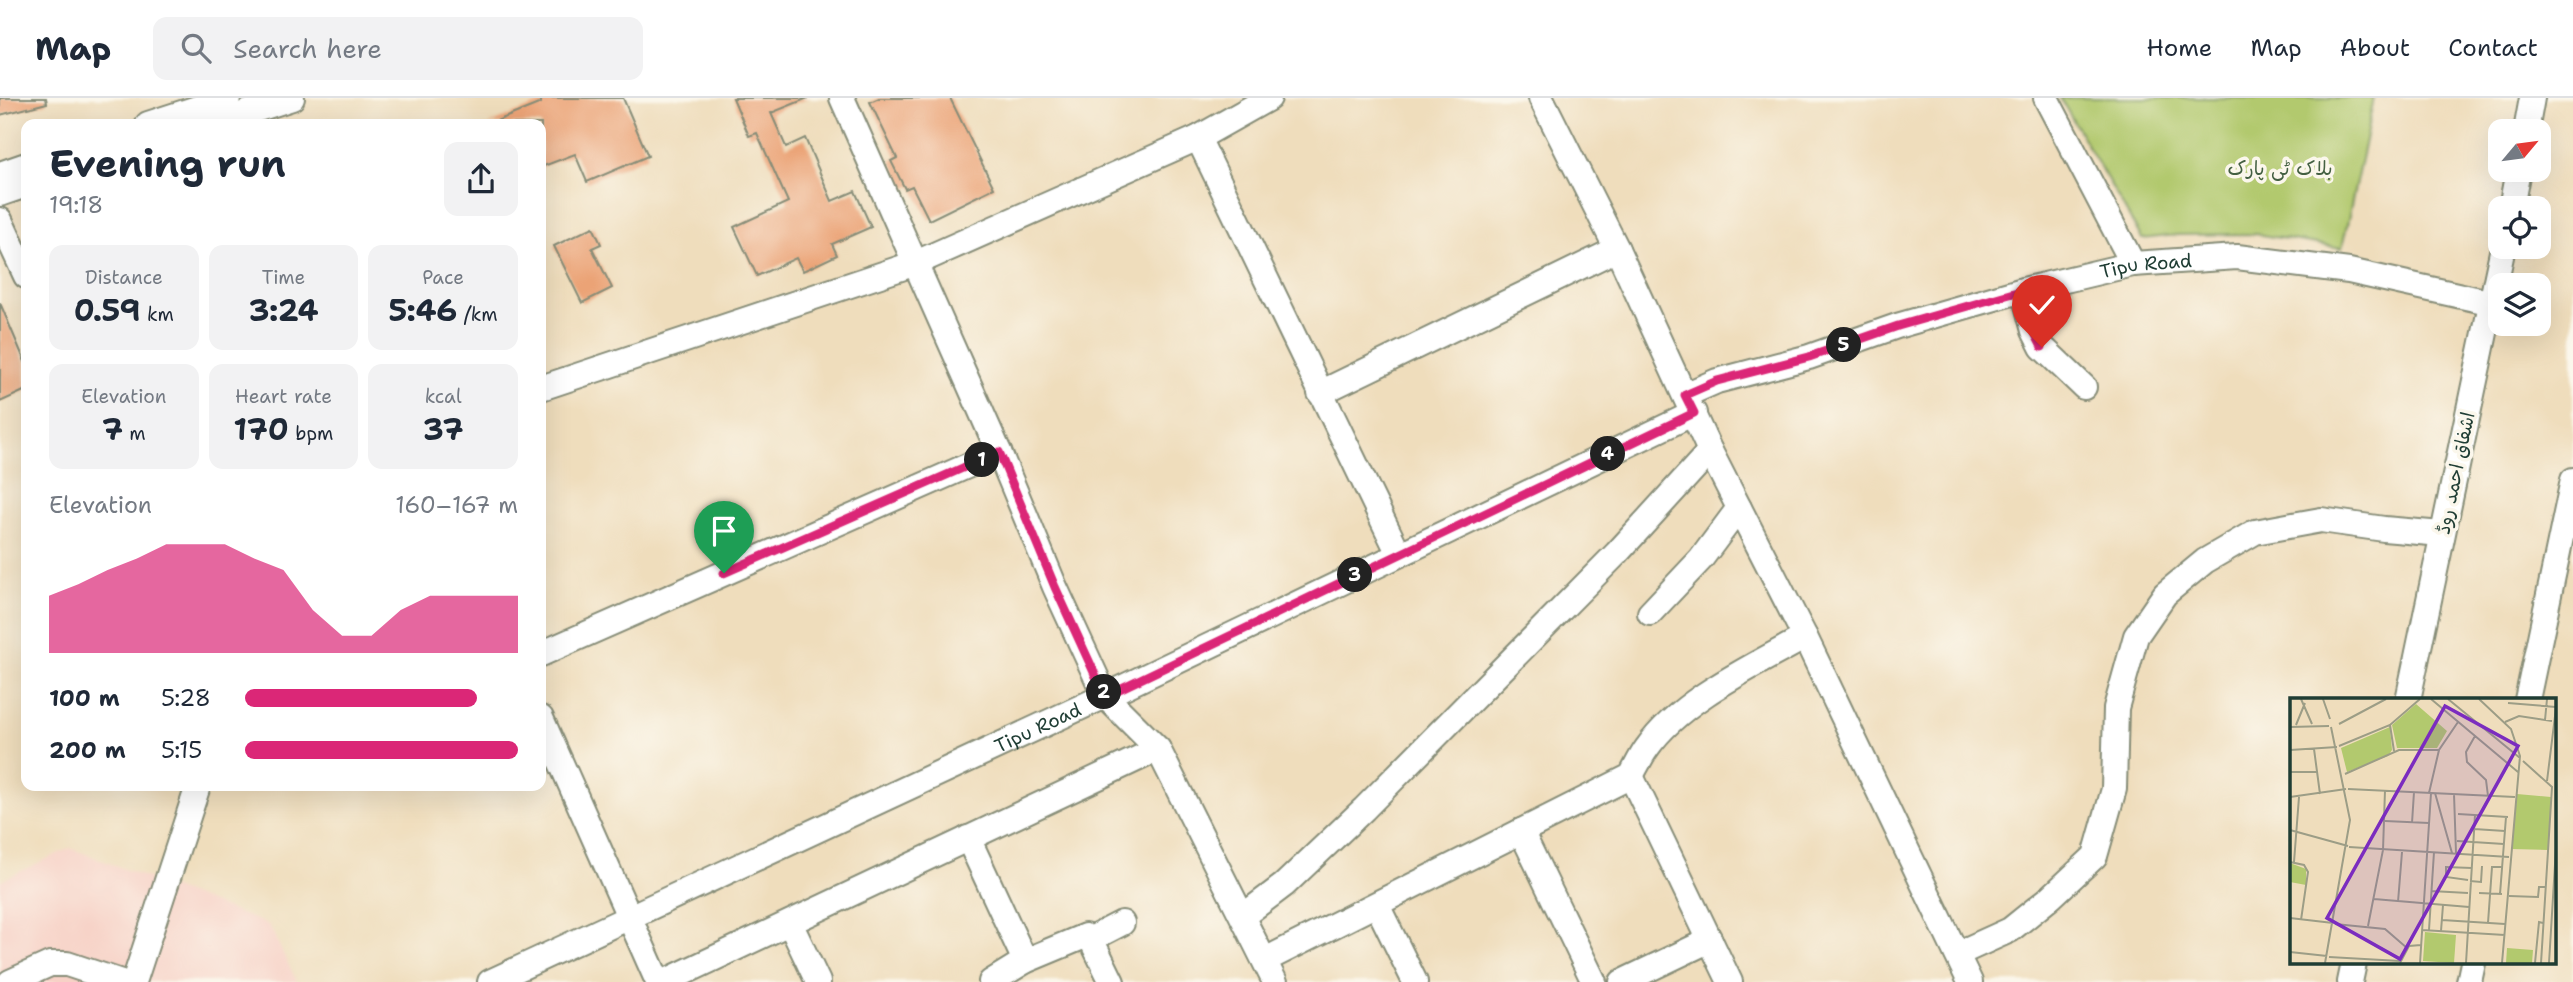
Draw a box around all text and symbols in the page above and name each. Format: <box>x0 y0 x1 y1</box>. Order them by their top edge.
search box <box>153 17 643 80</box>
text: Map <box>35 26 111 71</box>
icon: search <box>177 29 215 67</box>
text: Search here <box>233 31 382 66</box>
text: Home <box>2146 32 2212 64</box>
text: Map <box>2250 32 2302 64</box>
text: About <box>2340 32 2410 64</box>
text: Contact <box>2448 32 2538 64</box>
north arrow <box>2488 119 2552 182</box>
map controls <box>2488 119 2551 336</box>
text: Evening run <box>49 138 286 189</box>
button: share <box>444 142 518 216</box>
park label: بلاک ٹی پارک <box>2228 156 2332 181</box>
text: 19:18 <box>49 190 103 220</box>
button: locate <box>2488 196 2551 259</box>
street label: Tipu Road <box>2097 248 2193 284</box>
text: Distance <box>85 265 163 290</box>
text: Time <box>262 265 305 290</box>
text: Pace <box>422 265 464 290</box>
button: layers <box>2488 273 2551 336</box>
pin <box>2012 275 2072 347</box>
icon: check <box>2023 286 2061 324</box>
text: 0.59 <box>74 290 141 331</box>
text: 3:24 <box>249 290 318 331</box>
text: 5:46 <box>389 290 457 331</box>
text: km <box>141 302 174 327</box>
text: /km <box>457 302 498 327</box>
pin: 5 <box>1826 328 1862 362</box>
text: 5 <box>1838 332 1849 357</box>
text: Elevation <box>81 384 166 409</box>
text: Heart rate <box>235 384 332 409</box>
text: kcal <box>425 384 462 409</box>
text: 7 <box>102 409 123 450</box>
text: 170 <box>234 409 289 450</box>
text: 37 <box>423 409 464 450</box>
street label: اشفاق احمد روڈ <box>2430 410 2481 537</box>
text: m <box>123 421 146 446</box>
text: bpm <box>289 421 333 446</box>
pin: 4 <box>1590 436 1626 472</box>
text: 4 <box>1601 441 1614 466</box>
pin: 1 <box>964 442 1000 478</box>
text: 1 <box>977 447 986 472</box>
text: Elevation <box>49 490 152 520</box>
text: 160–167 m <box>395 490 518 520</box>
pin <box>694 501 754 573</box>
icon: arrive <box>705 512 743 550</box>
pin: 3 <box>1338 558 1372 592</box>
text: 3 <box>1348 562 1361 587</box>
pin: 2 <box>1086 674 1122 710</box>
text: 2 <box>1097 679 1110 704</box>
text: 100 m <box>49 683 120 713</box>
text: 5:28 <box>161 683 211 713</box>
street label: Tipu Road <box>991 697 1085 759</box>
inset map <box>2290 698 2556 964</box>
text: 200 m <box>49 735 126 765</box>
text: 5:15 <box>161 735 202 765</box>

